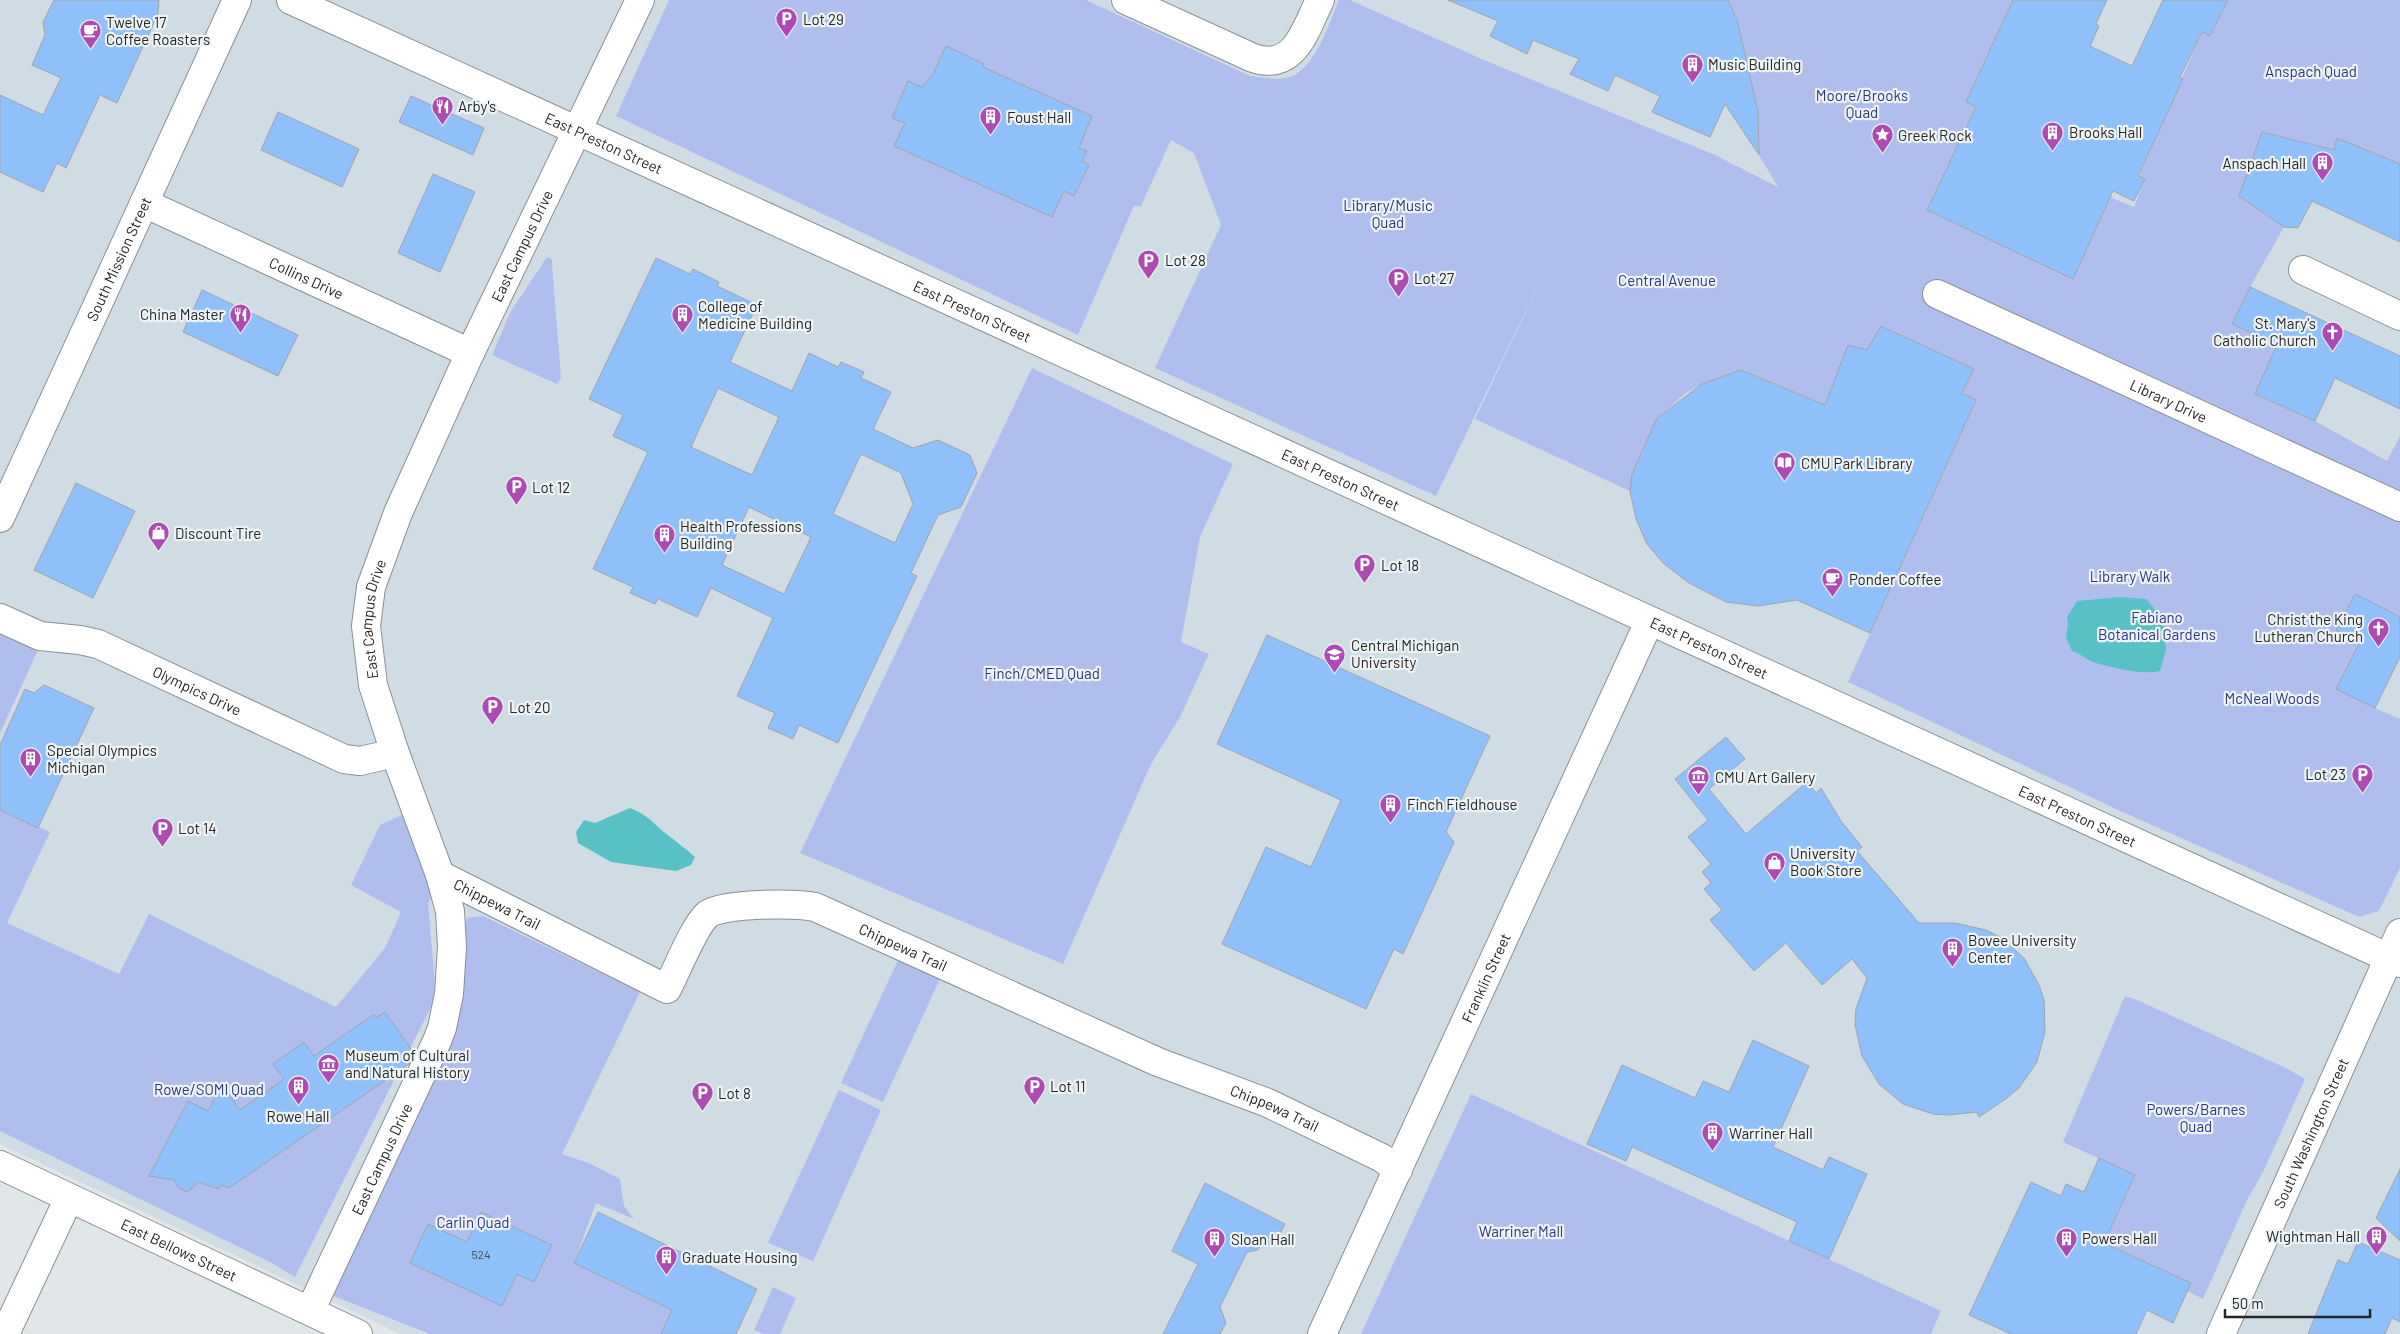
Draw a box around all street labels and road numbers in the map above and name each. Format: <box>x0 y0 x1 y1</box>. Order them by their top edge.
street label: East Preston Street <box>542 108 666 178</box>
street label: East Campus Drive <box>487 187 556 304</box>
street label: South Mission Street <box>82 194 155 324</box>
street label: Collins Drive <box>267 253 347 303</box>
street label: East Preston Street <box>911 276 1034 346</box>
street label: Library Drive <box>2127 375 2210 426</box>
street label: East Preston Street <box>1279 445 1402 514</box>
street label: East Campus Drive <box>357 557 389 680</box>
street label: East Preston Street <box>1648 613 1771 682</box>
street label: Olympics Drive <box>150 662 244 719</box>
street label: East Preston Street <box>2016 781 2139 850</box>
street label: Chippewa Trail <box>451 874 544 933</box>
street label: Chippewa Trail <box>856 919 950 975</box>
street label: Franklin Street <box>1457 930 1514 1025</box>
street label: South Washington Street <box>2269 1055 2352 1211</box>
street label: Chippewa Trail <box>1228 1081 1322 1135</box>
street label: East Campus Drive <box>347 1100 416 1218</box>
street label: East Bellows Street <box>118 1214 240 1285</box>

